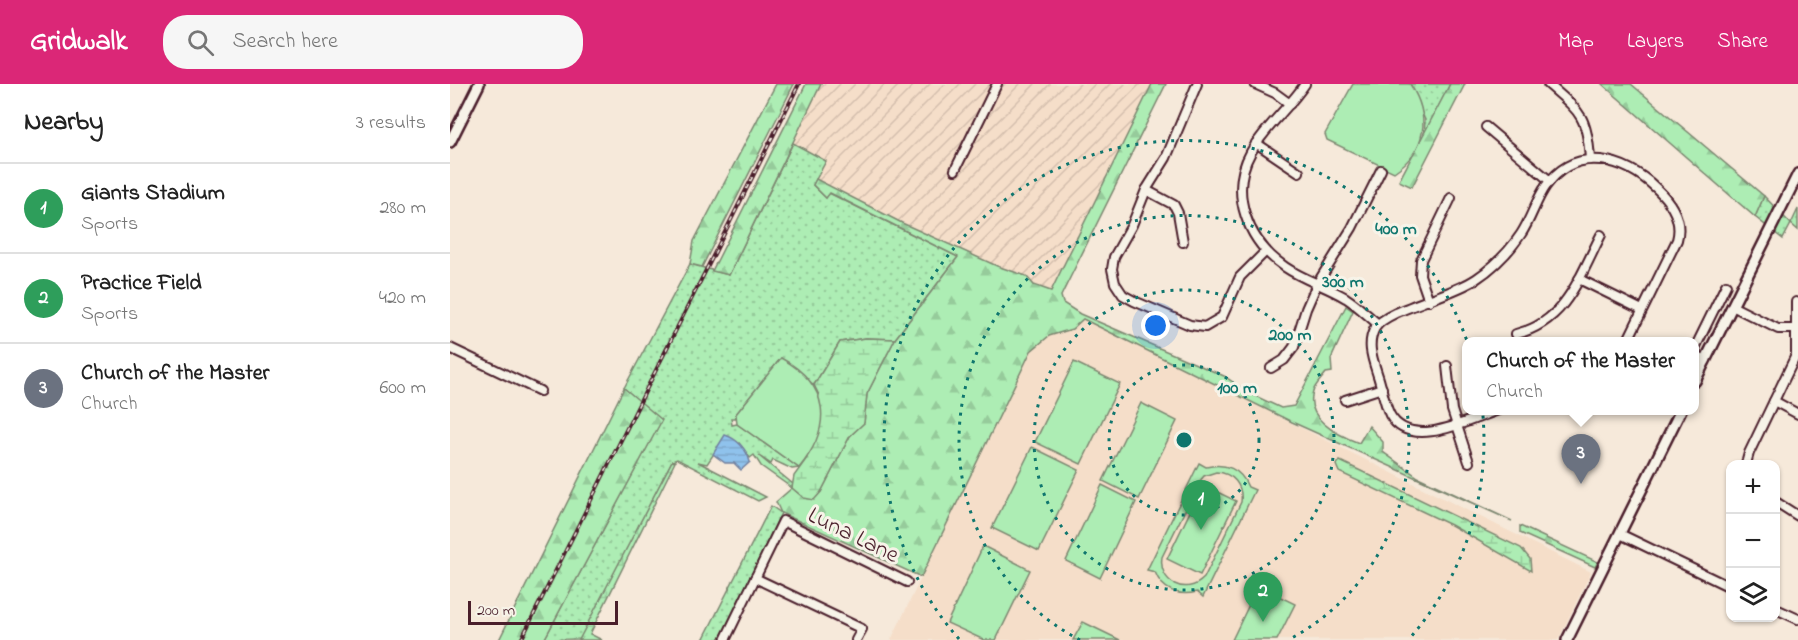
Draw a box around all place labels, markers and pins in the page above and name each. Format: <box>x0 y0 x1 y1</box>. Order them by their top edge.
centre of rings <box>1174 430 1194 450</box>
pin: 3 <box>1562 434 1600 484</box>
pin: 1 <box>1182 480 1221 530</box>
pin: 2 <box>1244 572 1282 622</box>

